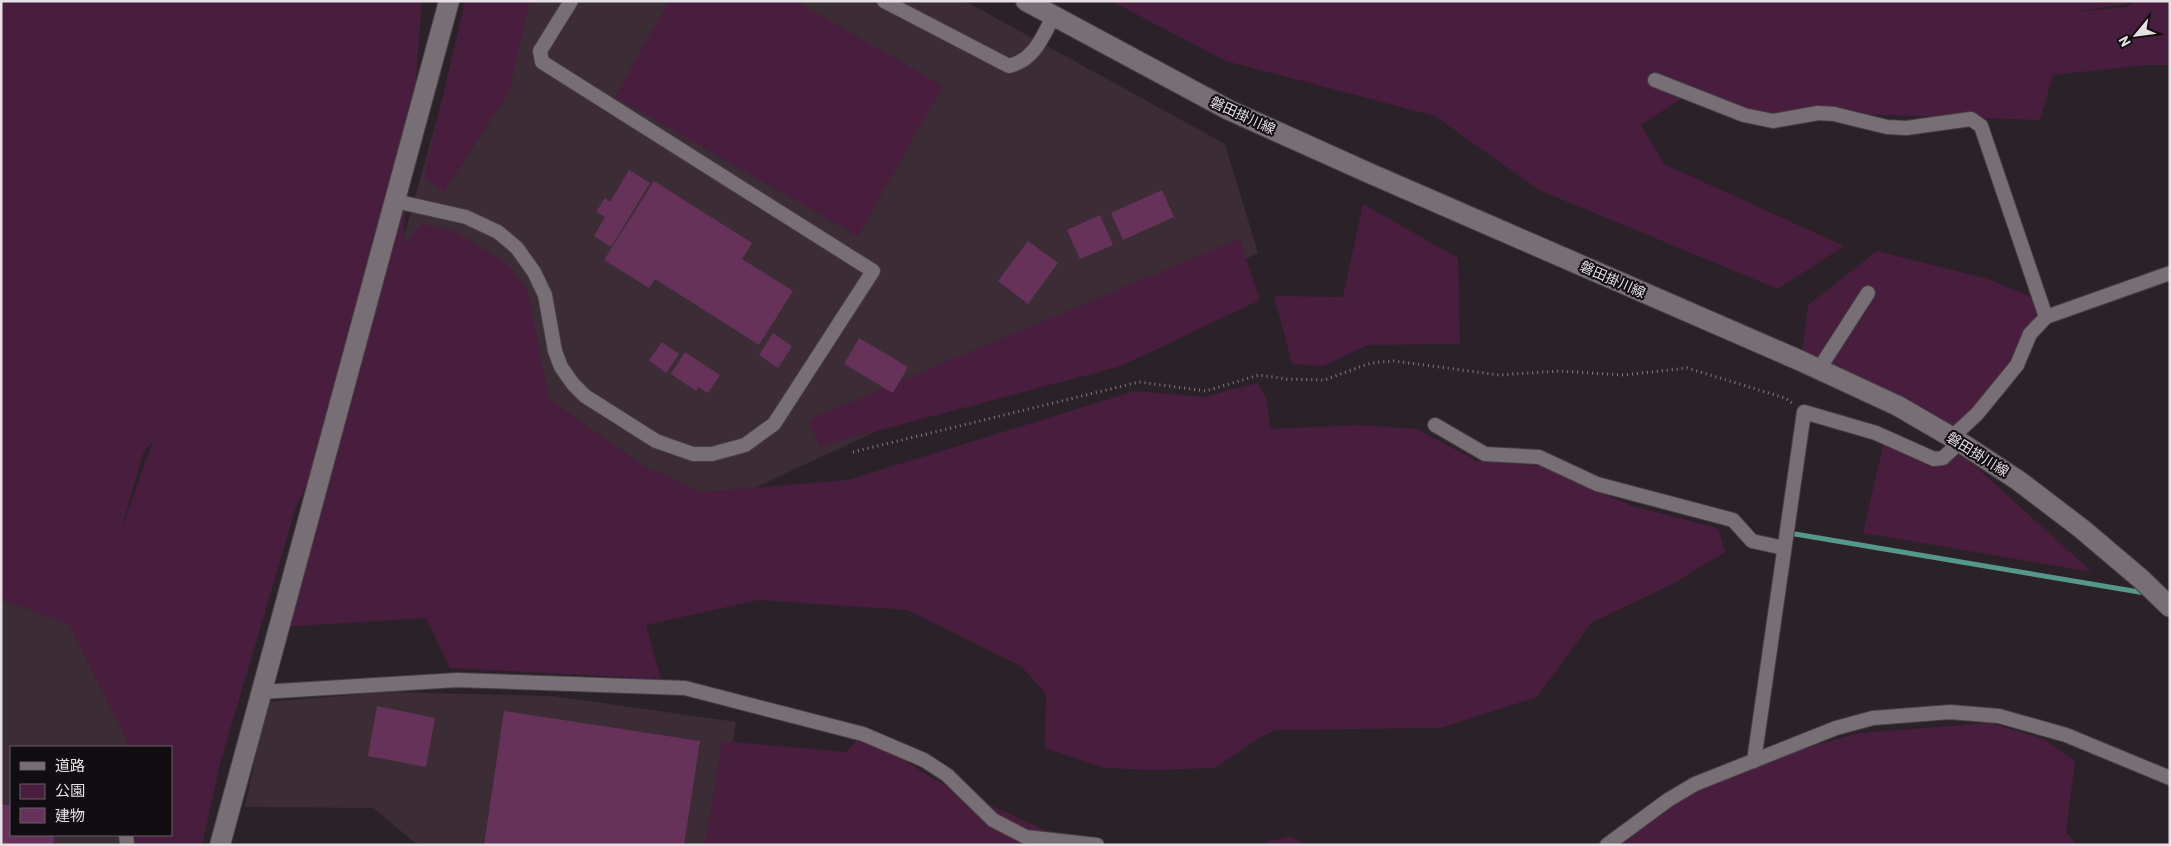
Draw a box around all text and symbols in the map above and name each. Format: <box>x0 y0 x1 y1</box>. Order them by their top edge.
north arrow <box>2111 10 2161 60</box>
text: N <box>2115 33 2134 50</box>
street label: 磐田掛川線 <box>1208 93 1278 137</box>
street label: 磐田掛川線 <box>1578 257 1648 301</box>
street label: 磐田掛川線 <box>1944 428 2012 480</box>
legend <box>10 746 172 836</box>
text: 道路 <box>55 756 85 774</box>
text: 公園 <box>55 781 85 799</box>
text: 建物 <box>55 806 85 824</box>

